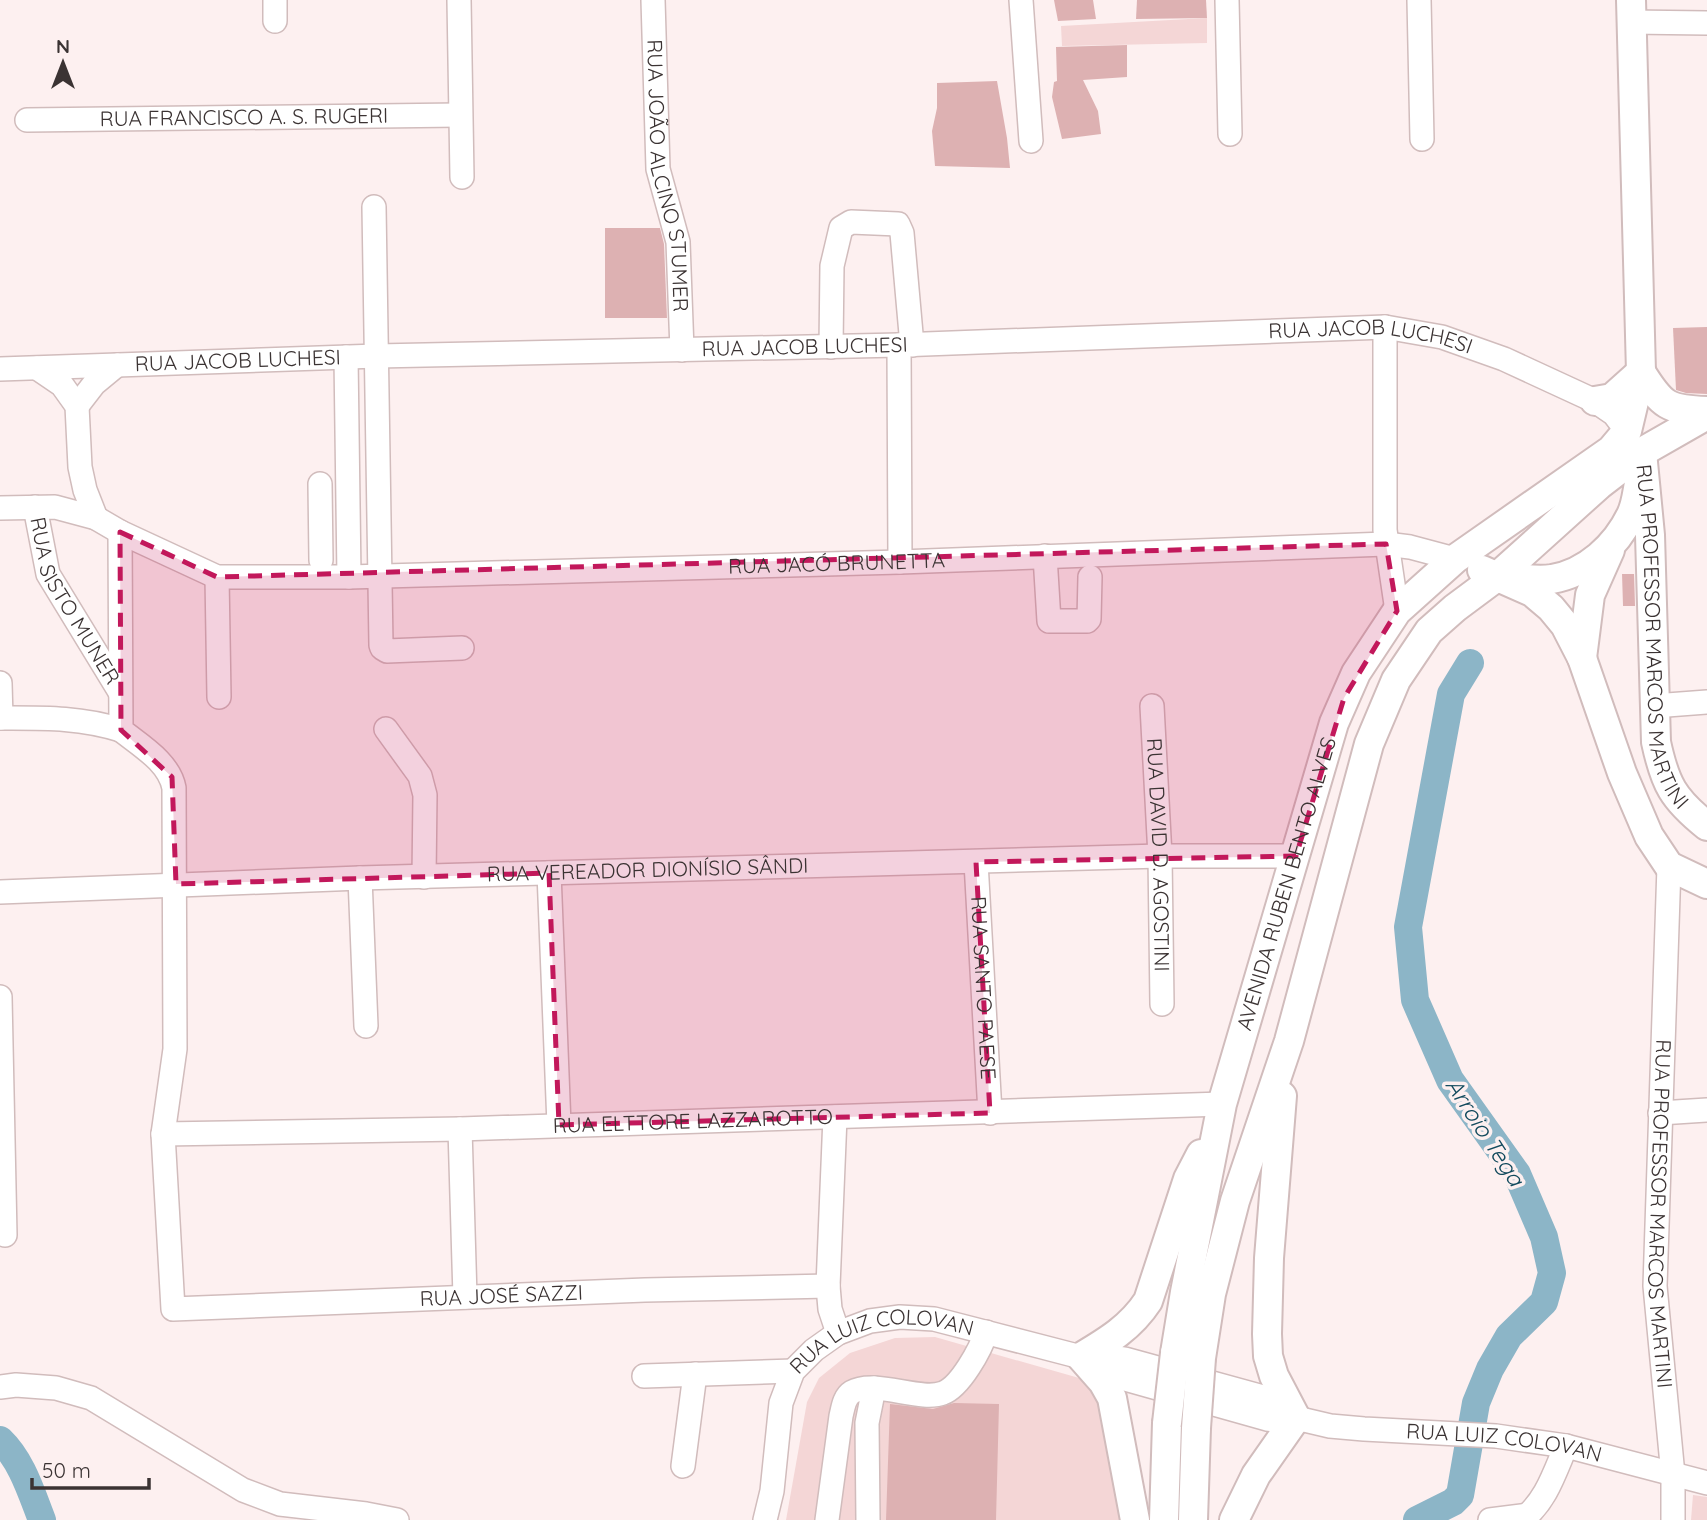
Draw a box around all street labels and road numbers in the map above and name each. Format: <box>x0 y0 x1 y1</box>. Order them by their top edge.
street label: RUA JOÃO ALCINO STUMER <box>642 39 695 312</box>
street label: RUA FRANCISCO A. S. RUGERI <box>100 102 388 131</box>
street label: RUA JACOB LUCHESI <box>1268 313 1476 359</box>
street label: RUA JACOB LUCHESI <box>701 331 908 361</box>
street label: RUA JACOB LUCHESI <box>134 343 341 376</box>
street label: RUA PROFESSOR MARCOS MARTINI <box>1631 463 1695 814</box>
street label: RUA SISTO MUNER <box>25 515 126 689</box>
street label: RUA JACÓ BRUNETTA <box>728 546 946 579</box>
street label: AVENIDA RUBEN BENTO ALVES <box>1230 734 1341 1033</box>
street label: RUA DAVID D. AGOSTINI <box>1142 737 1176 972</box>
street label: RUA VEREADOR DIONÍSIO SÂNDI <box>487 852 809 887</box>
street label: RUA SANTO PAESE <box>966 895 1002 1080</box>
street label: RUA PROFESSOR MARCOS MARTINI <box>1643 1039 1679 1389</box>
street label: RUA ELTTORE LAZZAROTTO <box>552 1103 833 1138</box>
street label: RUA JOSÉ SAZZI <box>419 1279 583 1311</box>
street label: RUA LUIZ COLOVAN <box>784 1302 977 1379</box>
street label: RUA LUIZ COLOVAN <box>1406 1417 1605 1467</box>

